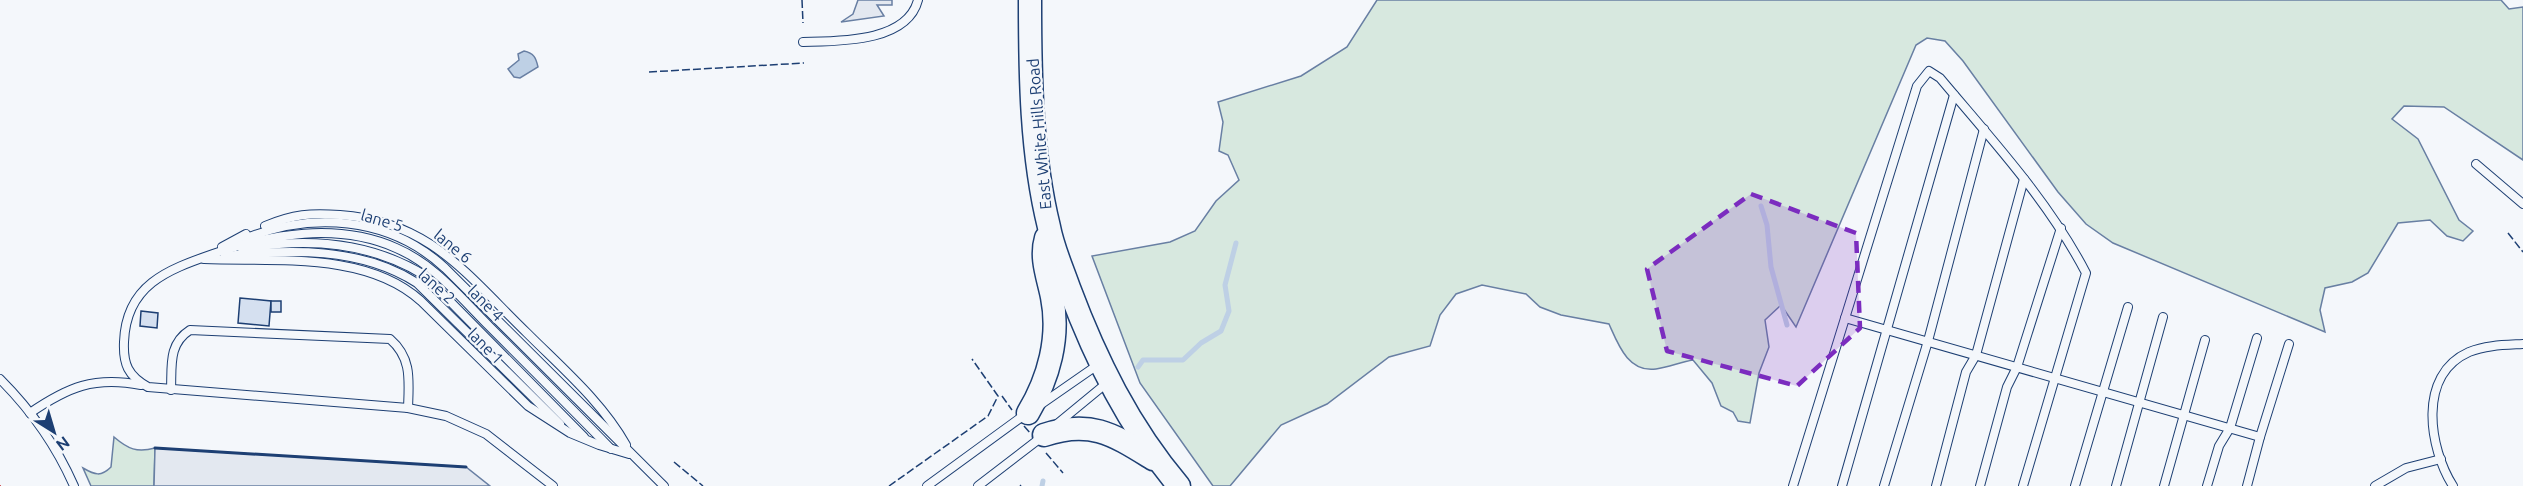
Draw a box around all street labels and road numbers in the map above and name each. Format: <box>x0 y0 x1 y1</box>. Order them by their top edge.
street label: East White Hills Road <box>1023 58 1055 210</box>
street label: lane 5 <box>359 205 405 235</box>
street label: lane 6 <box>431 225 475 267</box>
street label: lane 2 <box>415 265 459 307</box>
street label: lane 4 <box>464 281 508 325</box>
street label: lane 1 <box>464 324 508 368</box>

